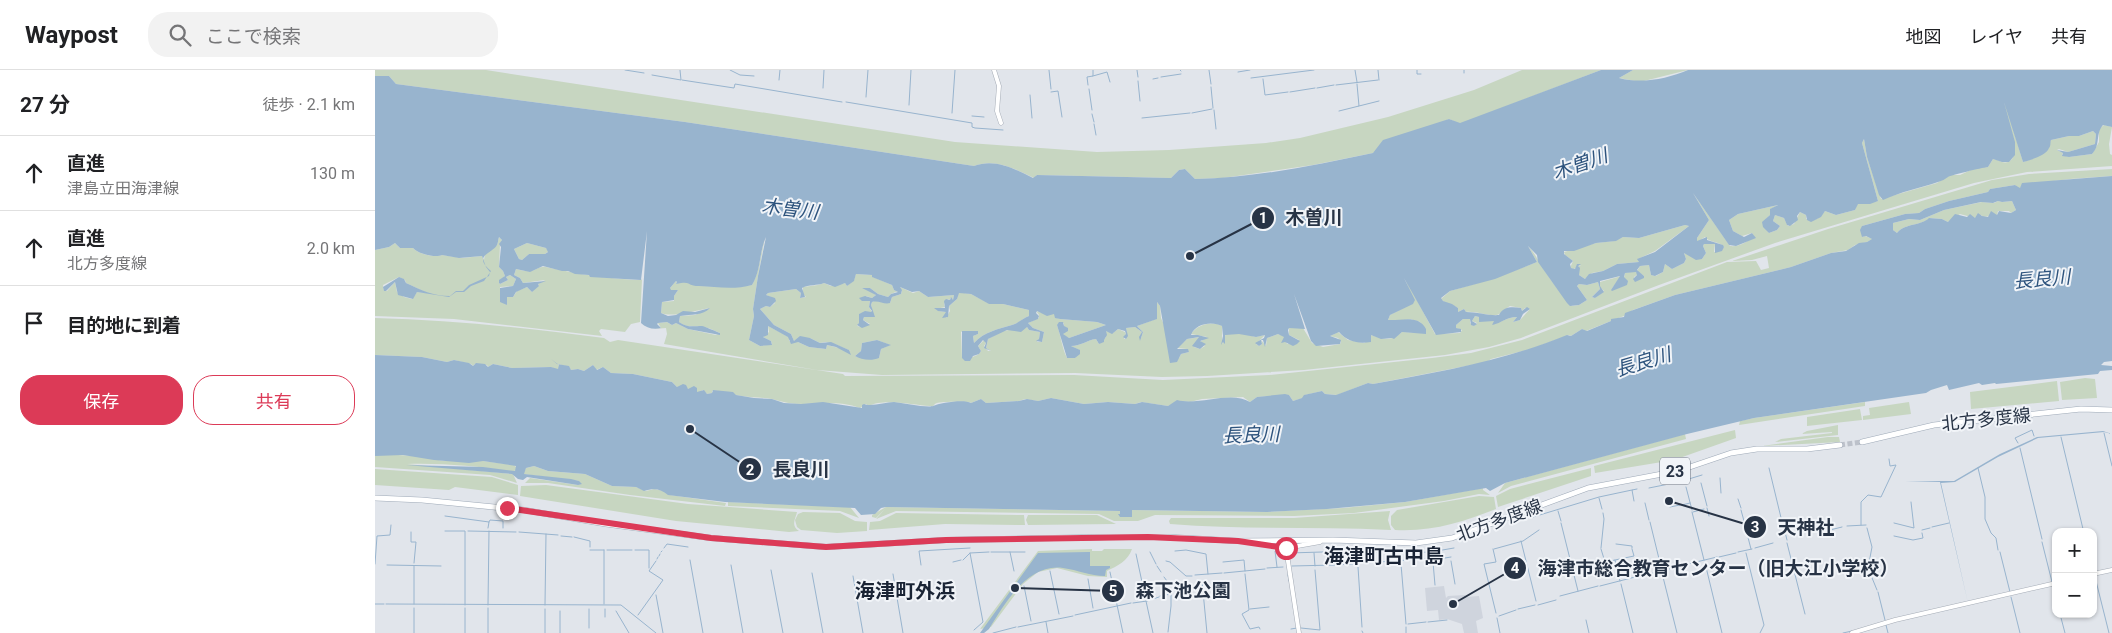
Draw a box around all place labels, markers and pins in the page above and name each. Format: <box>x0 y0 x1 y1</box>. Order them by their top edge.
callout: 木曽川 <box>1251 201 1353 235</box>
callout: 長良川 <box>738 452 840 486</box>
callout: 天神社 <box>1743 510 1845 544</box>
callout: 海津市総合教育センター（旧大江小学校） <box>1503 551 1909 585</box>
callout: 森下池公園 <box>1101 574 1241 608</box>

